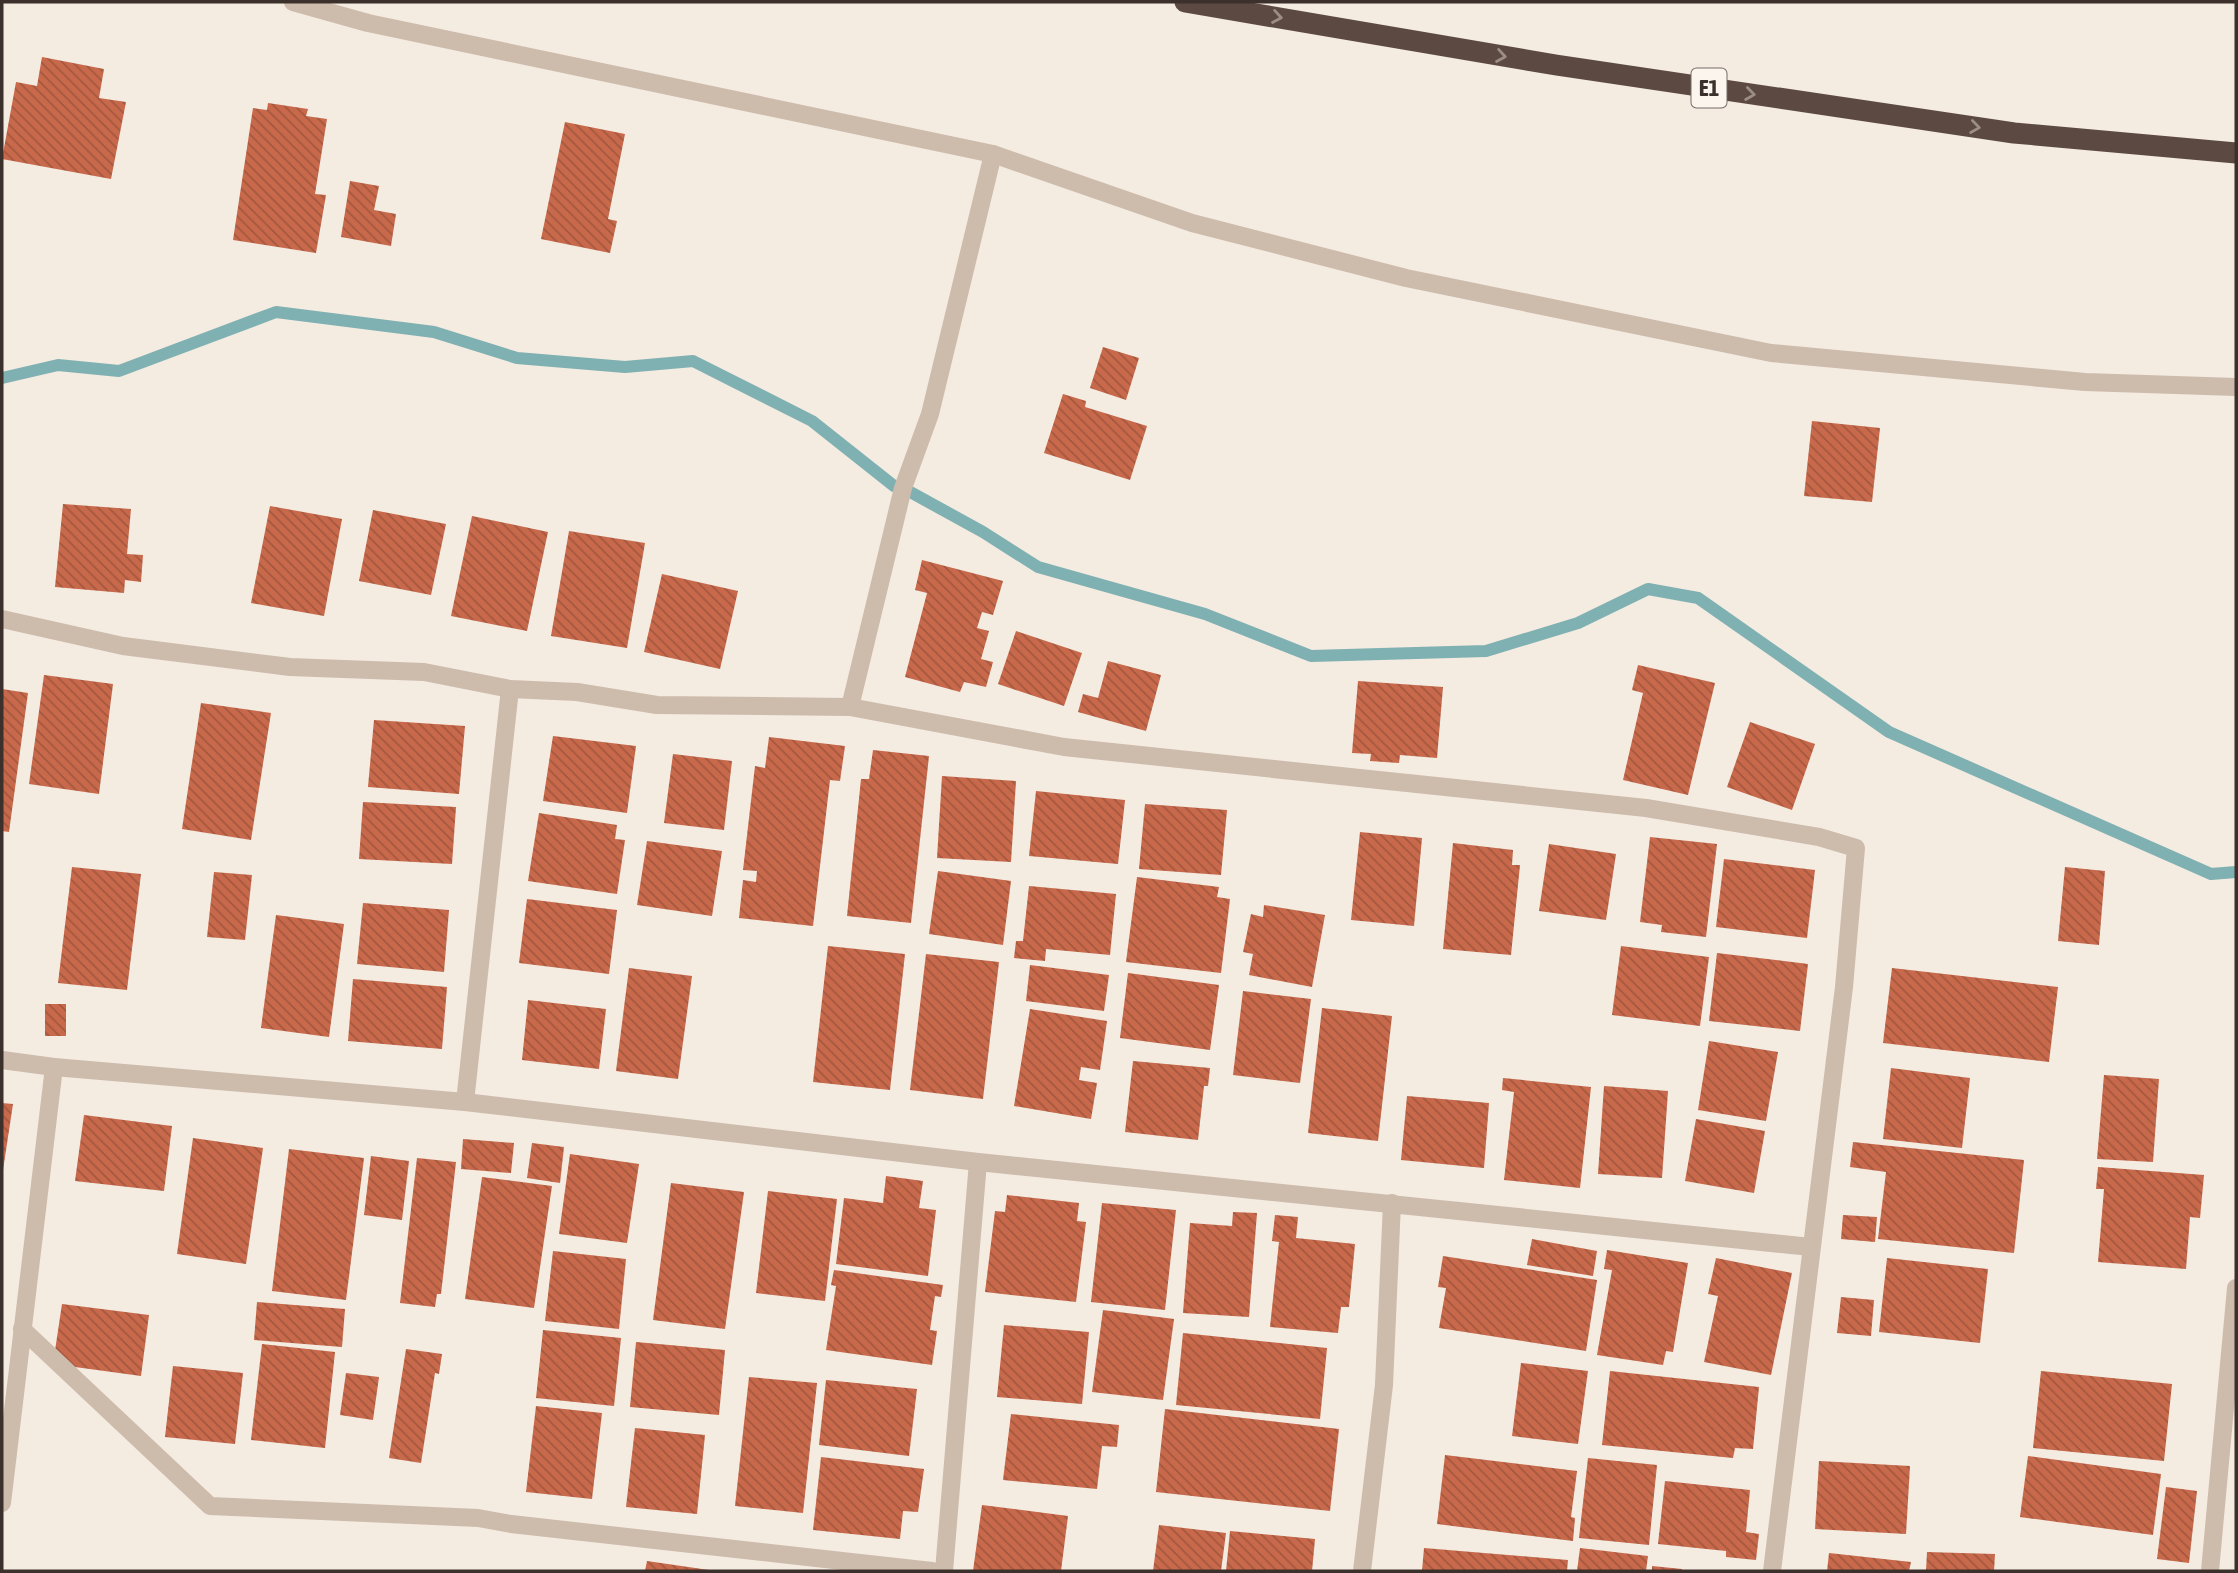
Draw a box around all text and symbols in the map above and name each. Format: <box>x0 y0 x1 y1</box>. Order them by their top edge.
one-way arrow <box>1271 9 1283 24</box>
one-way arrow <box>1495 48 1507 63</box>
road number: E1 <box>1692 68 1726 108</box>
one-way arrow <box>1744 86 1756 101</box>
one-way arrow <box>1969 120 1981 135</box>

